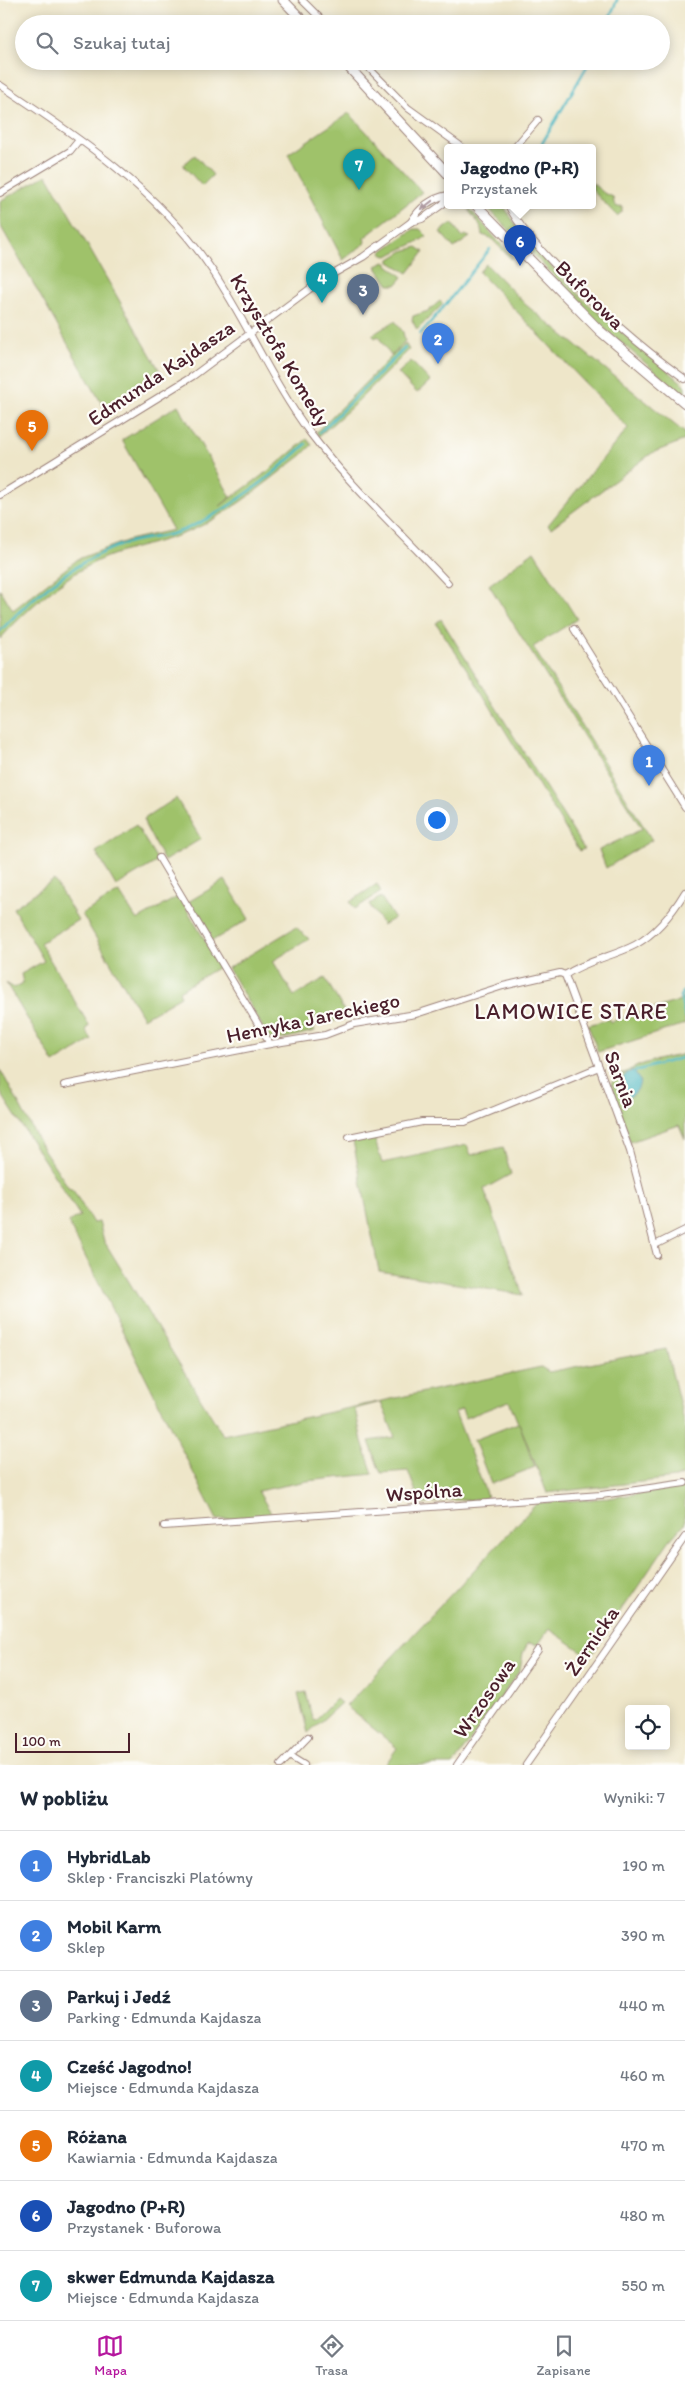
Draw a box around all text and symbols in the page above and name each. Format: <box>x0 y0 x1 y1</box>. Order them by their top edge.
search box <box>15 15 670 70</box>
icon: search <box>33 29 61 57</box>
text: Szukaj tutaj <box>73 31 170 54</box>
popup <box>444 144 596 209</box>
pin: 7 <box>343 149 375 190</box>
text: Jagodno (P+R) <box>461 156 579 179</box>
text: Przystanek <box>461 179 538 198</box>
one-way arrow <box>420 200 434 210</box>
pin: 6 <box>504 225 536 266</box>
street label: Buforowa <box>551 255 630 334</box>
pin: 4 <box>306 262 338 303</box>
street label: Krzysztofa Komedy <box>225 269 336 431</box>
pin: 3 <box>347 274 379 315</box>
street label: Edmunda Kajdasza <box>83 314 239 431</box>
pin: 2 <box>422 323 454 364</box>
pin: 5 <box>16 410 48 451</box>
pin: 1 <box>633 745 665 786</box>
your location <box>424 807 450 833</box>
street label: Henryka Jareckiego <box>224 987 402 1048</box>
district label: LAMOWICE STARE <box>474 998 668 1025</box>
street label: Sarnia <box>599 1047 644 1111</box>
street label: Wspólna <box>385 1476 463 1507</box>
street label: Żernicka <box>559 1601 624 1680</box>
street label: Wrzosowa <box>447 1653 520 1743</box>
map controls <box>625 1705 670 1750</box>
button: locate <box>625 1705 670 1750</box>
scale bar <box>15 1730 130 1753</box>
text: 100 m <box>22 1733 61 1750</box>
text: W pobliżu <box>20 1785 108 1810</box>
text: Wyniki: 7 <box>604 1788 665 1807</box>
text: HybridLab <box>67 1845 151 1868</box>
text: 1 <box>32 1856 40 1875</box>
text: 190 m <box>622 1856 665 1875</box>
text: Sklep · Franciszki Platówny <box>67 1868 253 1887</box>
text: Mobil Karm <box>67 1915 161 1938</box>
text: 2 <box>32 1926 40 1945</box>
text: 390 m <box>621 1926 665 1945</box>
text: Sklep <box>67 1938 105 1957</box>
text: Parkuj i Jedź <box>67 1985 171 2008</box>
text: 3 <box>32 1996 40 2015</box>
text: 440 m <box>619 1996 665 2015</box>
text: Parking · Edmunda Kajdasza <box>67 2008 261 2027</box>
text: Cześć Jagodno! <box>67 2055 192 2078</box>
text: 4 <box>31 2066 41 2085</box>
text: 460 m <box>620 2066 665 2085</box>
text: Miejsce · Edmunda Kajdasza <box>67 2078 259 2097</box>
text: Różana <box>67 2125 127 2148</box>
text: 5 <box>32 2136 40 2155</box>
text: 470 m <box>621 2136 665 2155</box>
text: Kawiarnia · Edmunda Kajdasza <box>67 2148 278 2167</box>
text: Jagodno (P+R) <box>67 2195 185 2218</box>
text: 6 <box>32 2206 40 2225</box>
text: 480 m <box>620 2206 665 2225</box>
text: Przystanek · Buforowa <box>67 2218 221 2237</box>
text: skwer Edmunda Kajdasza <box>67 2265 275 2288</box>
text: 7 <box>32 2276 40 2295</box>
text: 550 m <box>621 2276 665 2295</box>
text: Miejsce · Edmunda Kajdasza <box>67 2288 259 2307</box>
tab: Mapa <box>94 2332 127 2379</box>
tab: Trasa <box>315 2332 348 2379</box>
tab: Zapisane <box>536 2332 591 2379</box>

